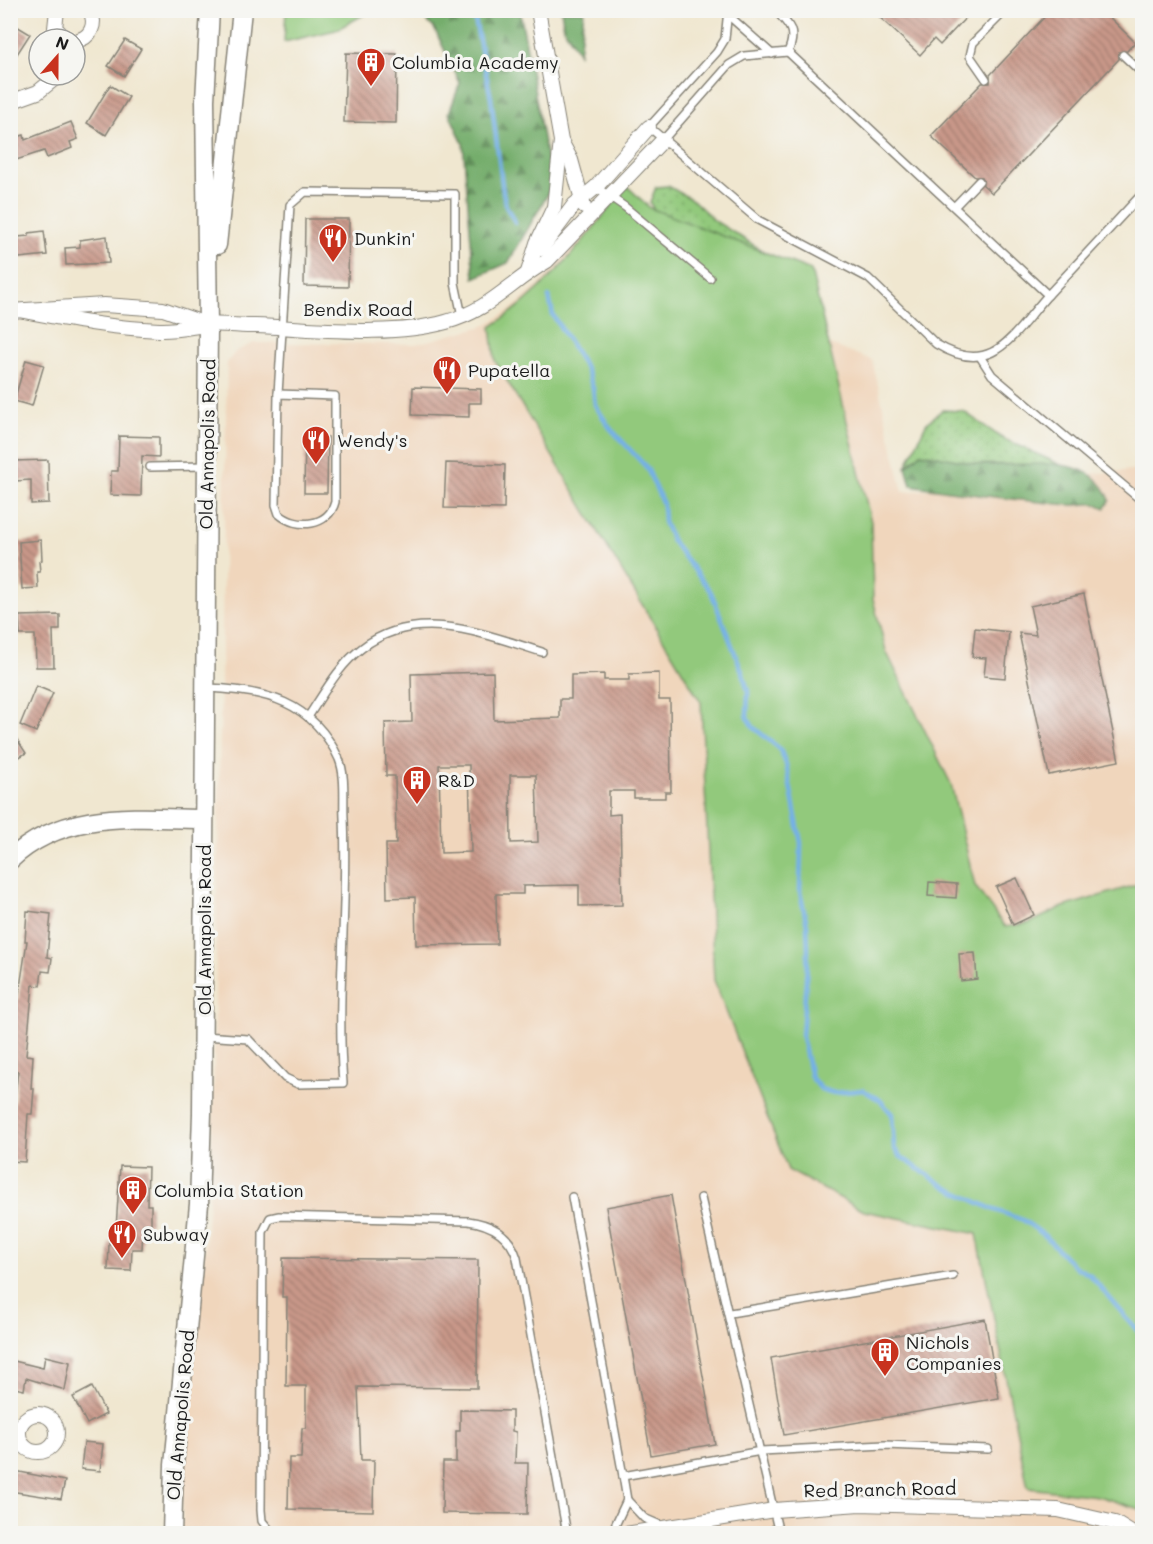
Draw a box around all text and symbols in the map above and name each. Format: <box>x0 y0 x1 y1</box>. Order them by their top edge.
north arrow <box>27 27 87 87</box>
text: N <box>53 31 72 55</box>
building icon: Columbia Academy <box>355 46 387 88</box>
place label: Columbia Academy <box>392 50 559 74</box>
restaurant icon: Dunkin' <box>317 222 349 264</box>
place label: Dunkin' <box>354 226 415 250</box>
street label: Bendix Road <box>304 297 412 321</box>
restaurant icon: Pupatella <box>431 354 463 396</box>
street label: Old Annapolis Road <box>194 358 220 530</box>
place label: Pupatella <box>468 358 550 382</box>
restaurant icon: Wendy's <box>300 424 332 466</box>
place label: Wendy's <box>337 428 407 452</box>
building icon: R&D <box>401 764 433 806</box>
place label: R&D <box>438 768 475 792</box>
street label: Old Annapolis Road <box>192 845 216 1015</box>
building icon: Columbia Station <box>117 1174 149 1216</box>
place label: Columbia Station <box>154 1178 304 1202</box>
restaurant icon: Subway <box>106 1218 138 1260</box>
place label: Subway <box>143 1222 209 1246</box>
street label: Old Annapolis Road <box>161 1329 199 1501</box>
place label: Nichols Companies <box>906 1330 1002 1375</box>
building icon: Nichols Companies <box>869 1336 901 1378</box>
street label: Red Branch Road <box>804 1476 956 1502</box>

